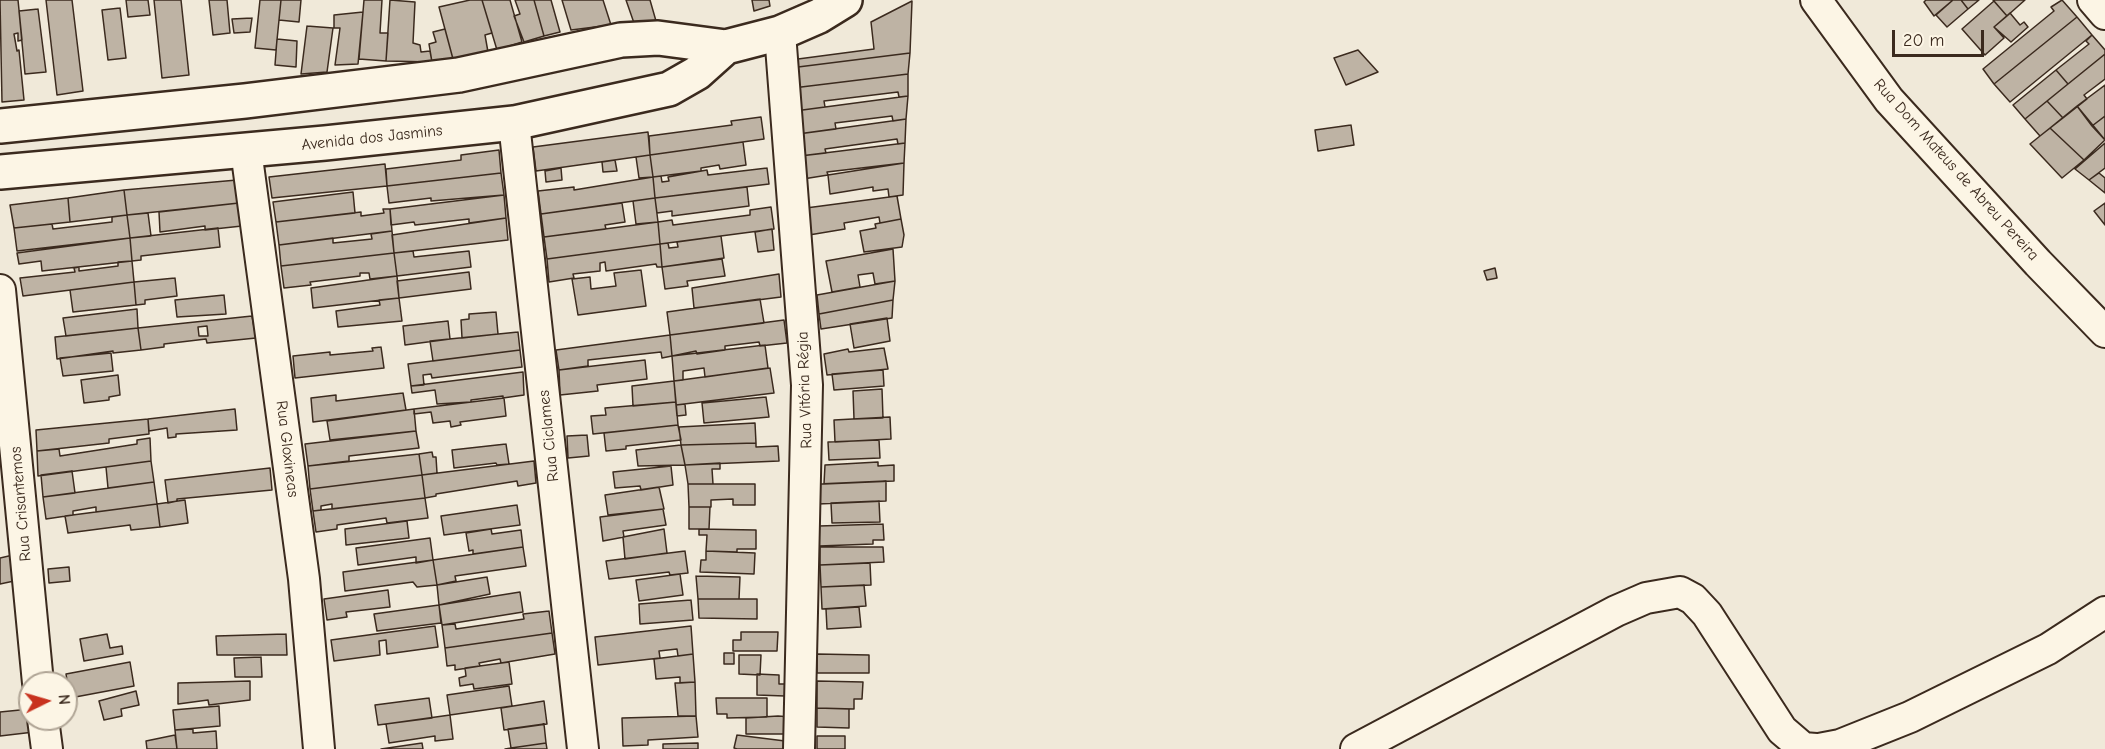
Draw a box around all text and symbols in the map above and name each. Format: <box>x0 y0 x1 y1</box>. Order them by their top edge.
scale bar <box>1895 18 1986 56</box>
text: 20 m <box>1903 30 1944 51</box>
street label: Rua Dom Mateus de Abreu Pereira <box>1869 75 2043 265</box>
street label: Avenida dos Jasmins <box>301 121 443 155</box>
street label: Rua Vitória Régia <box>793 331 817 449</box>
street label: Rua Ciclames <box>535 389 563 483</box>
street label: Rua Gloxineas <box>272 400 302 498</box>
street label: Rua Crisantemos <box>6 446 36 562</box>
north arrow <box>18 671 78 731</box>
text: N <box>55 694 73 706</box>

